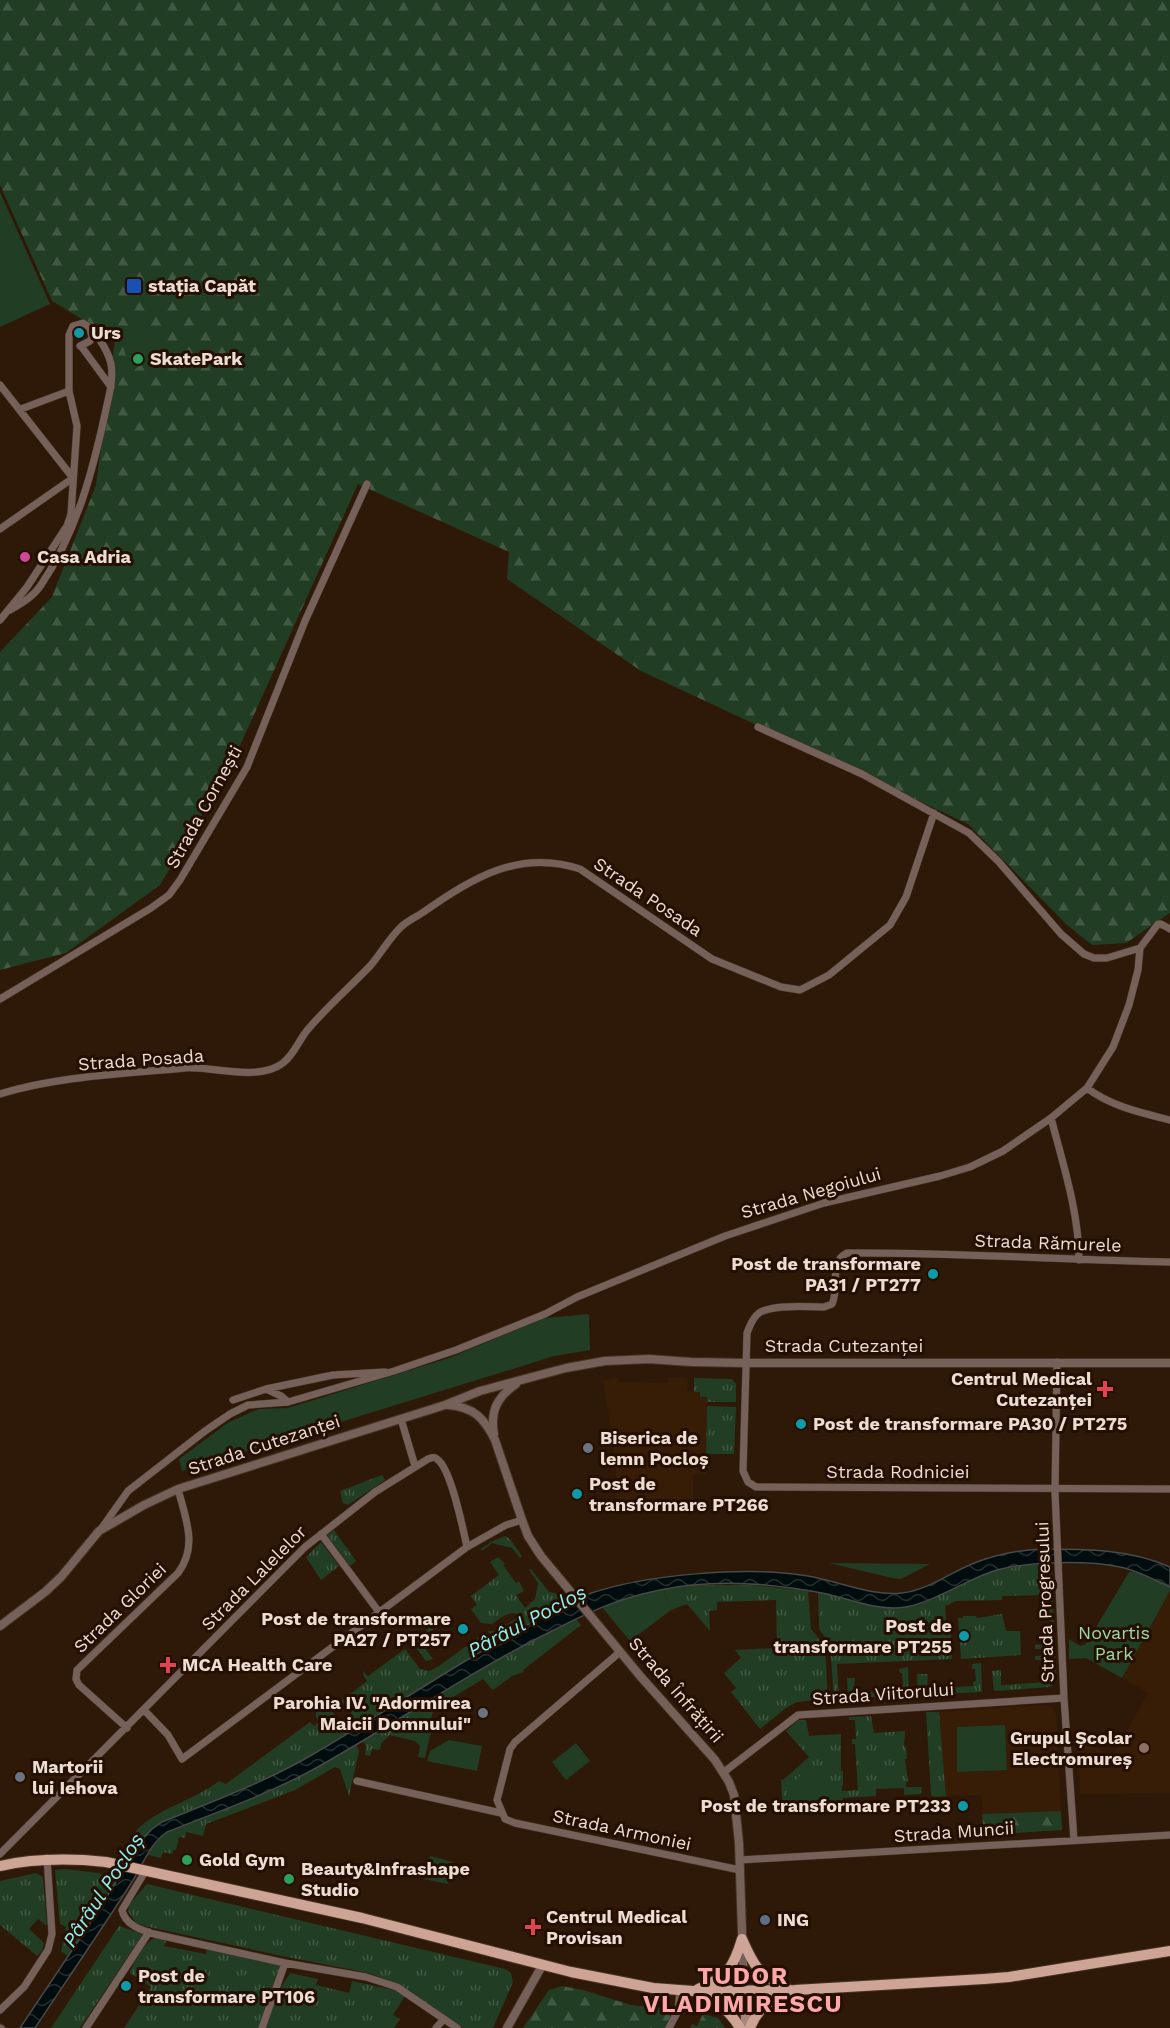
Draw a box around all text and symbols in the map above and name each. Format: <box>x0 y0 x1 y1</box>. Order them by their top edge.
place label: stația Capăt <box>148 275 256 296</box>
marker: stația Capăt <box>125 277 143 295</box>
place label: Urs <box>91 322 121 343</box>
marker: Urs <box>72 326 86 340</box>
place label: SkatePark <box>150 348 243 369</box>
marker: SkatePark <box>131 352 145 366</box>
place label: Casa Adria <box>37 546 131 567</box>
marker: Casa Adria <box>18 550 32 564</box>
street label: Strada Cornești <box>161 742 246 872</box>
street label: Strada Posada <box>590 853 707 941</box>
street label: Strada Posada <box>77 1045 205 1074</box>
street label: Strada Negoiului <box>738 1162 883 1223</box>
street label: Strada Rămurele <box>974 1229 1122 1256</box>
place label: Post de transformare PA31 / PT277 <box>731 1253 921 1295</box>
marker: Post de transformare PA31 / PT277 <box>926 1267 940 1281</box>
street label: Strada Cutezanței <box>765 1335 923 1356</box>
place label: Centrul Medical Cutezanței <box>951 1368 1092 1410</box>
marker: Centrul Medical Cutezanței <box>1096 1380 1114 1398</box>
street label: Strada Cutezanței <box>185 1410 342 1479</box>
place label: Post de transformare PA30 / PT275 <box>813 1413 1127 1434</box>
marker: Post de transformare PA30 / PT275 <box>794 1417 808 1431</box>
place label: Biserica de lemn Pocloș <box>600 1427 709 1469</box>
marker: Biserica de lemn Pocloș <box>581 1441 595 1455</box>
street label: Strada Rodniciei <box>826 1461 970 1482</box>
place label: Post de transformare PT266 <box>589 1473 769 1515</box>
marker: Post de transformare PT266 <box>570 1487 584 1501</box>
street label: Strada Lalelelor <box>197 1521 311 1635</box>
street label: Strada Progresului <box>1031 1521 1058 1683</box>
street label: Strada Gloriei <box>69 1558 170 1657</box>
water label: Pârâul Pocloș <box>464 1580 590 1662</box>
place label: Post de transformare PA27 / PT257 <box>261 1608 451 1650</box>
place label: Post de transformare PT255 <box>774 1615 952 1657</box>
marker: Post de transformare PA27 / PT257 <box>456 1622 470 1636</box>
park label: Novartis Park <box>1078 1622 1150 1664</box>
marker: Post de transformare PT255 <box>957 1629 971 1643</box>
street label: Strada Înfrățirii <box>625 1633 728 1747</box>
place label: MCA Health Care <box>182 1654 332 1675</box>
marker: MCA Health Care <box>159 1656 177 1674</box>
street label: Strada Viitorului <box>811 1678 955 1709</box>
place label: Parohia IV. "Adormirea Maicii Domnului" <box>273 1692 472 1734</box>
marker: Parohia IV. "Adormirea Maicii Domnului" <box>476 1706 490 1720</box>
place label: Grupul Școlar Electromureș <box>1010 1727 1132 1769</box>
marker: Grupul Școlar Electromureș <box>1137 1741 1151 1755</box>
place label: Martorii lui Iehova <box>32 1756 118 1798</box>
marker: Martorii lui Iehova <box>13 1770 27 1784</box>
place label: Post de transformare PT233 <box>700 1795 951 1816</box>
marker: Post de transformare PT233 <box>956 1799 970 1813</box>
street label: Strada Armoniei <box>551 1805 693 1854</box>
street label: Strada Muncii <box>893 1817 1015 1846</box>
water label: Pârâul Pocloș <box>57 1829 149 1951</box>
place label: Gold Gym <box>199 1849 285 1870</box>
marker: Gold Gym <box>180 1853 194 1867</box>
place label: Beauty&Infrashape Studio <box>301 1858 470 1900</box>
marker: Beauty&Infrashape Studio <box>282 1872 296 1886</box>
place label: Centrul Medical Provisan <box>546 1906 687 1948</box>
place label: ING <box>777 1909 809 1930</box>
marker: ING <box>758 1913 772 1927</box>
marker: Centrul Medical Provisan <box>524 1918 542 1936</box>
district label: TUDOR VLADIMIRESCU <box>643 1962 843 2018</box>
place label: Post de transformare PT106 <box>138 1965 315 2007</box>
marker: Post de transformare PT106 <box>119 1979 133 1993</box>

